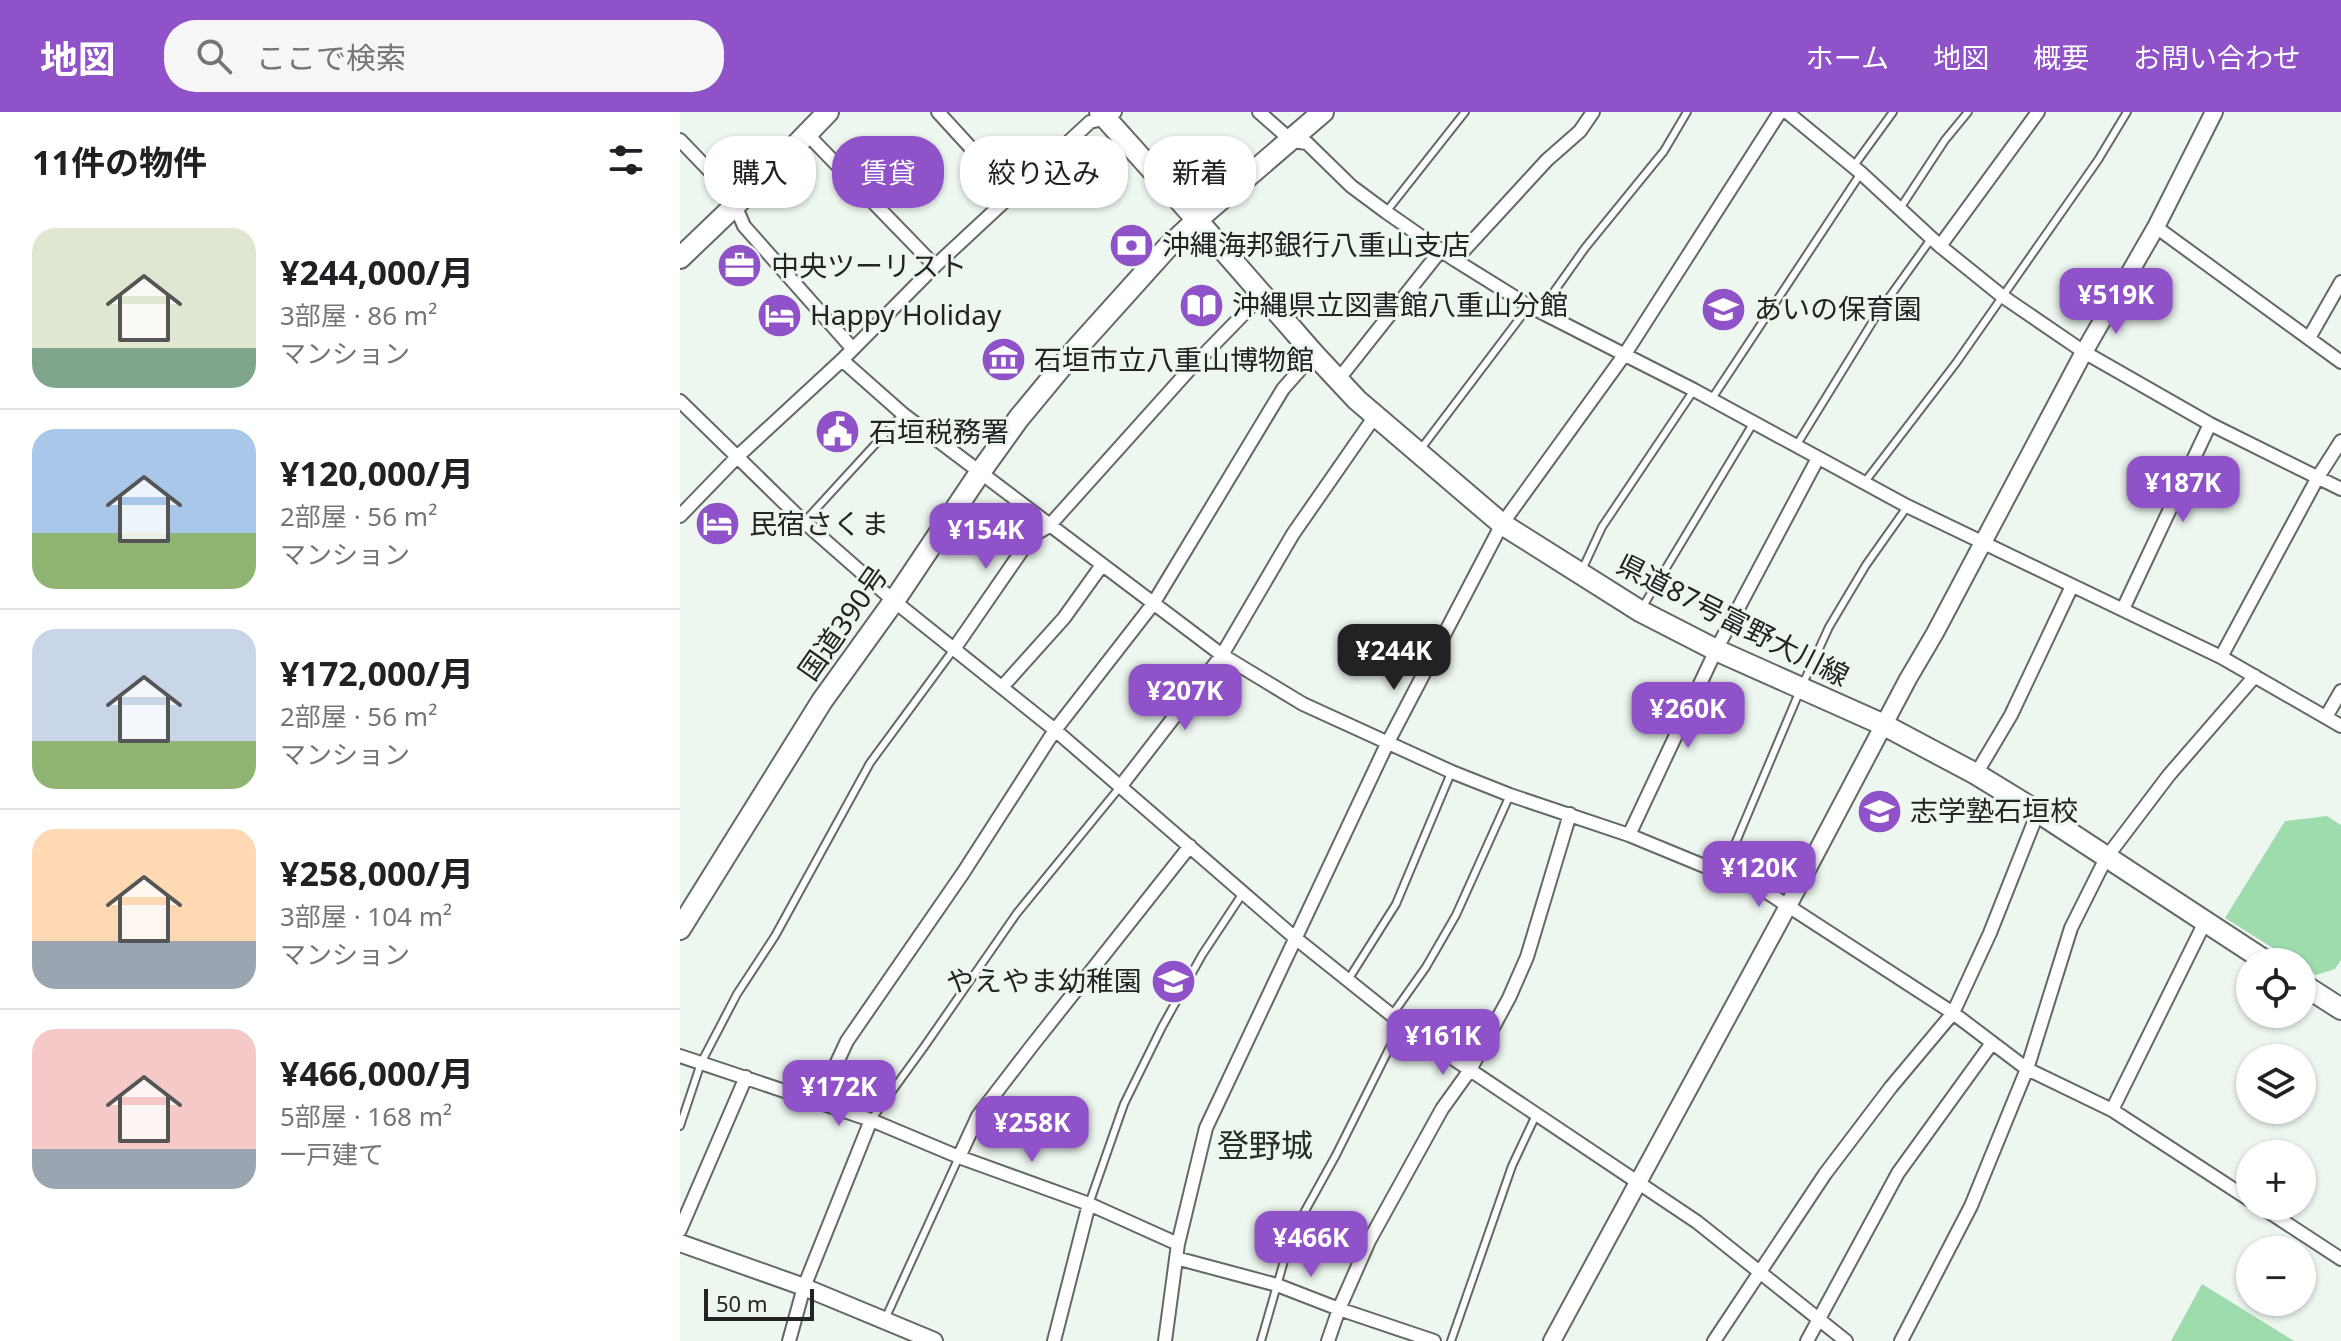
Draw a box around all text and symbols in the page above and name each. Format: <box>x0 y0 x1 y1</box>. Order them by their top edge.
search box <box>164 20 724 92</box>
text: 地図 <box>40 32 116 84</box>
icon: search <box>192 34 236 78</box>
text: ここで検索 <box>256 37 406 78</box>
text: ホーム <box>1806 38 1889 76</box>
text: 地図 <box>1933 38 1989 76</box>
text: 概要 <box>2033 38 2089 76</box>
text: お問い合わせ <box>2133 38 2301 76</box>
chip: 購入 <box>704 136 816 208</box>
chip: 賃貸 <box>832 136 944 208</box>
chip: 絞り込み <box>960 136 1128 208</box>
chip: 新着 <box>1144 136 1256 208</box>
icon: filters <box>604 138 648 182</box>
text: 11件の物件 <box>32 139 207 185</box>
bank icon: 沖縄海邦銀行八重山支店 <box>1107 221 1155 269</box>
place label: 沖縄海邦銀行八重山支店 <box>1162 225 1470 263</box>
office icon: 中央ツーリスト <box>716 242 764 290</box>
place label: 中央ツーリスト <box>771 246 967 284</box>
text: ¥244,000/月 <box>280 249 474 295</box>
icon: home <box>96 260 192 356</box>
pin: ¥519K <box>2060 268 2172 336</box>
text: ¥519K <box>2078 276 2154 312</box>
library icon: 沖縄県立図書館八重山分館 <box>1177 281 1225 329</box>
place label: 沖縄県立図書館八重山分館 <box>1232 285 1568 323</box>
school or university icon: あいの保育園 <box>1699 285 1747 333</box>
place label: あいの保育園 <box>1754 289 1922 327</box>
hotel icon: Happy Holiday <box>755 291 803 339</box>
place label: Happy Holiday <box>810 295 1002 333</box>
text: 3部屋 · 86 m² <box>280 297 437 333</box>
text: マンション <box>280 335 410 371</box>
museum icon: 石垣市立八重山博物館 <box>979 336 1027 384</box>
place label: 石垣市立八重山博物館 <box>1034 340 1314 378</box>
public building icon: 石垣税務署 <box>814 408 862 456</box>
place label: 石垣税務署 <box>869 412 1009 450</box>
text: ¥120,000/月 <box>280 450 474 496</box>
pin: ¥187K <box>2127 456 2239 524</box>
icon: home <box>96 461 192 557</box>
text: ¥187K <box>2145 464 2221 500</box>
text: 2部屋 · 56 m² <box>280 498 437 534</box>
hotel icon: 民宿さくま <box>694 500 742 548</box>
pin: ¥154K <box>930 503 1042 571</box>
place label: 民宿さくま <box>749 504 889 542</box>
text: ¥154K <box>948 511 1024 547</box>
text: マンション <box>280 536 410 572</box>
street label: 県道87号富野大川線 <box>1611 544 1856 694</box>
street label: 国道390号 <box>789 557 896 687</box>
pin: ¥244K <box>1338 624 1450 692</box>
text: ¥244K <box>1356 632 1432 668</box>
text: ¥172,000/月 <box>280 650 474 696</box>
icon: home <box>96 661 192 757</box>
pin: ¥207K <box>1129 664 1241 732</box>
text: ¥207K <box>1147 672 1223 708</box>
pin: ¥260K <box>1632 682 1744 750</box>
text: ¥260K <box>1650 690 1726 726</box>
text: 2部屋 · 56 m² <box>280 698 437 734</box>
text: マンション <box>280 736 410 772</box>
school or university icon: 志学塾石垣校 <box>1855 787 1903 835</box>
place label: 志学塾石垣校 <box>1910 791 2078 829</box>
pin: ¥120K <box>1703 841 1815 909</box>
text: ¥120K <box>1721 849 1797 885</box>
text: ¥258,000/月 <box>280 850 474 896</box>
icon: home <box>96 861 192 957</box>
text: 3部屋 · 104 m² <box>280 898 452 934</box>
text: マンション <box>280 936 410 972</box>
map controls <box>2236 948 2316 1316</box>
button: locate <box>2236 948 2316 1028</box>
school or university icon: やえやま幼稚園 <box>1149 957 1197 1005</box>
place label: やえやま幼稚園 <box>946 961 1142 999</box>
pin: ¥161K <box>1387 1009 1499 1077</box>
text: ¥161K <box>1405 1017 1481 1053</box>
button: layers <box>2236 1044 2316 1124</box>
text: ¥466,000/月 <box>280 1050 474 1096</box>
pin: ¥172K <box>783 1060 895 1128</box>
icon: home <box>96 1061 192 1157</box>
text: ¥172K <box>801 1068 877 1104</box>
pin: ¥258K <box>976 1096 1088 1164</box>
text: 5部屋 · 168 m² <box>280 1098 452 1134</box>
text: ¥258K <box>994 1104 1070 1140</box>
district label: 登野城 <box>1217 1123 1313 1166</box>
text: 一戸建て <box>280 1136 384 1172</box>
button: + <box>2236 1140 2316 1220</box>
pin: ¥466K <box>1255 1211 1367 1279</box>
text: ¥466K <box>1273 1219 1349 1255</box>
button: − <box>2236 1236 2316 1316</box>
scale bar <box>704 1285 814 1321</box>
text: 50 m <box>716 1288 767 1318</box>

